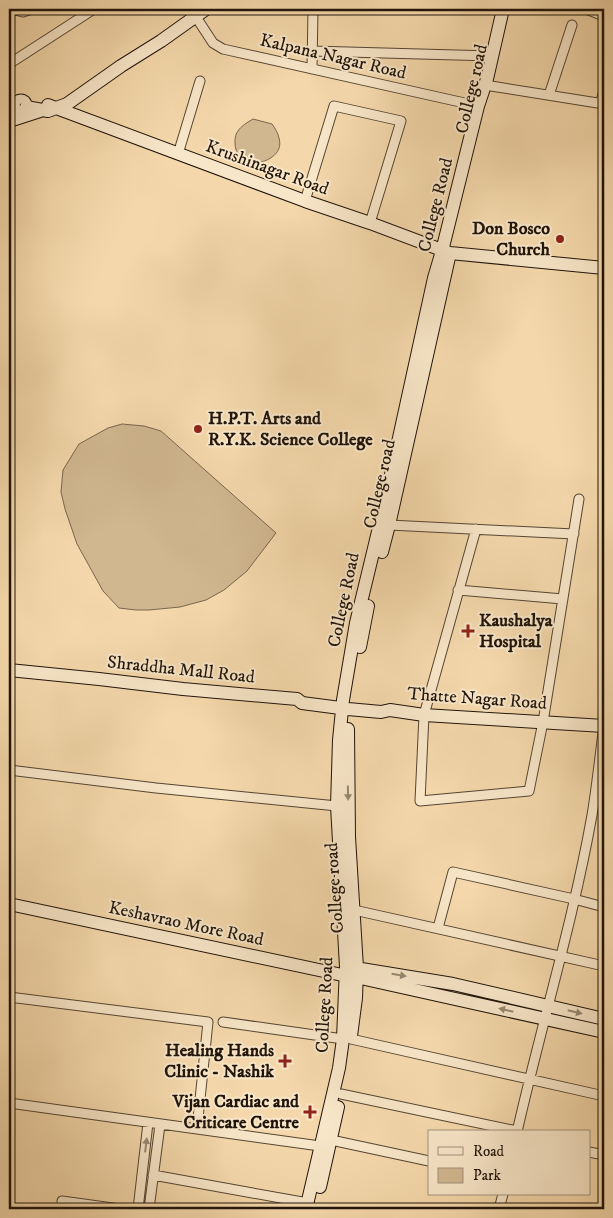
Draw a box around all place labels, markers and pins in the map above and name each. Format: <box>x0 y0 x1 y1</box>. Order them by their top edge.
place label: Don Bosco Church <box>472 218 551 261</box>
marker: Don Bosco Church <box>554 233 566 245</box>
place label: H.P.T. Arts and R.Y.K. Science College <box>208 408 373 451</box>
marker: H.P.T. Arts and R.Y.K. Science College <box>192 423 204 435</box>
place label: Kaushalya Hospital <box>479 610 553 653</box>
marker: Kaushalya Hospital <box>461 624 475 638</box>
place label: Healing Hands Clinic - Nashik <box>164 1040 275 1083</box>
marker: Healing Hands Clinic - Nashik <box>278 1054 292 1068</box>
place label: Vijan Cardiac and Criticare Centre <box>172 1091 300 1134</box>
marker: Vijan Cardiac and Criticare Centre <box>303 1105 317 1119</box>

